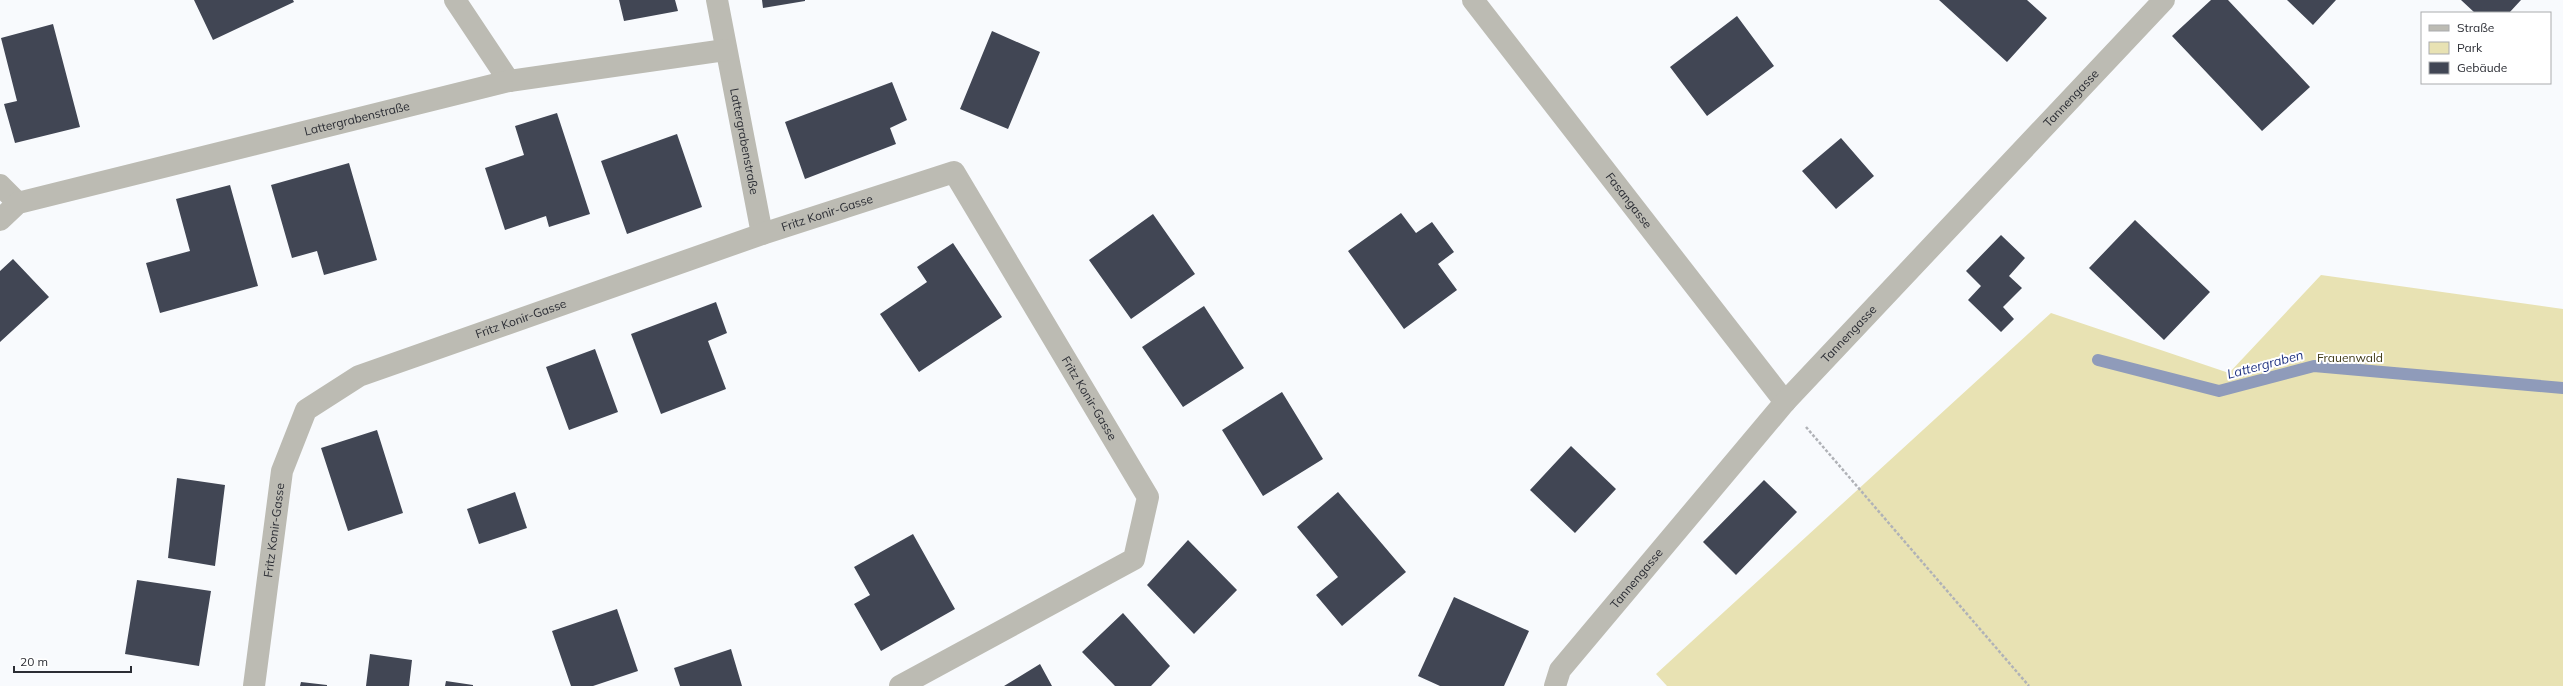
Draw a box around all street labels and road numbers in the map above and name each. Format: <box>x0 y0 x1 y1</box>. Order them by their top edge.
street label: Tannengasse <box>2040 66 2102 130</box>
street label: Lattergrabenstraße <box>727 87 762 196</box>
street label: Lattergrabenstraße <box>303 98 411 139</box>
street label: Fasangasse <box>1603 169 1656 231</box>
street label: Fritz Konir-Gasse <box>779 191 875 234</box>
street label: Fritz Konir-Gasse <box>473 296 568 341</box>
street label: Tannengasse <box>1818 302 1880 366</box>
street label: Fritz Konir-Gasse <box>1059 353 1120 443</box>
street label: Fritz Konir-Gasse <box>260 482 287 578</box>
street label: Tannengasse <box>1607 545 1666 612</box>

